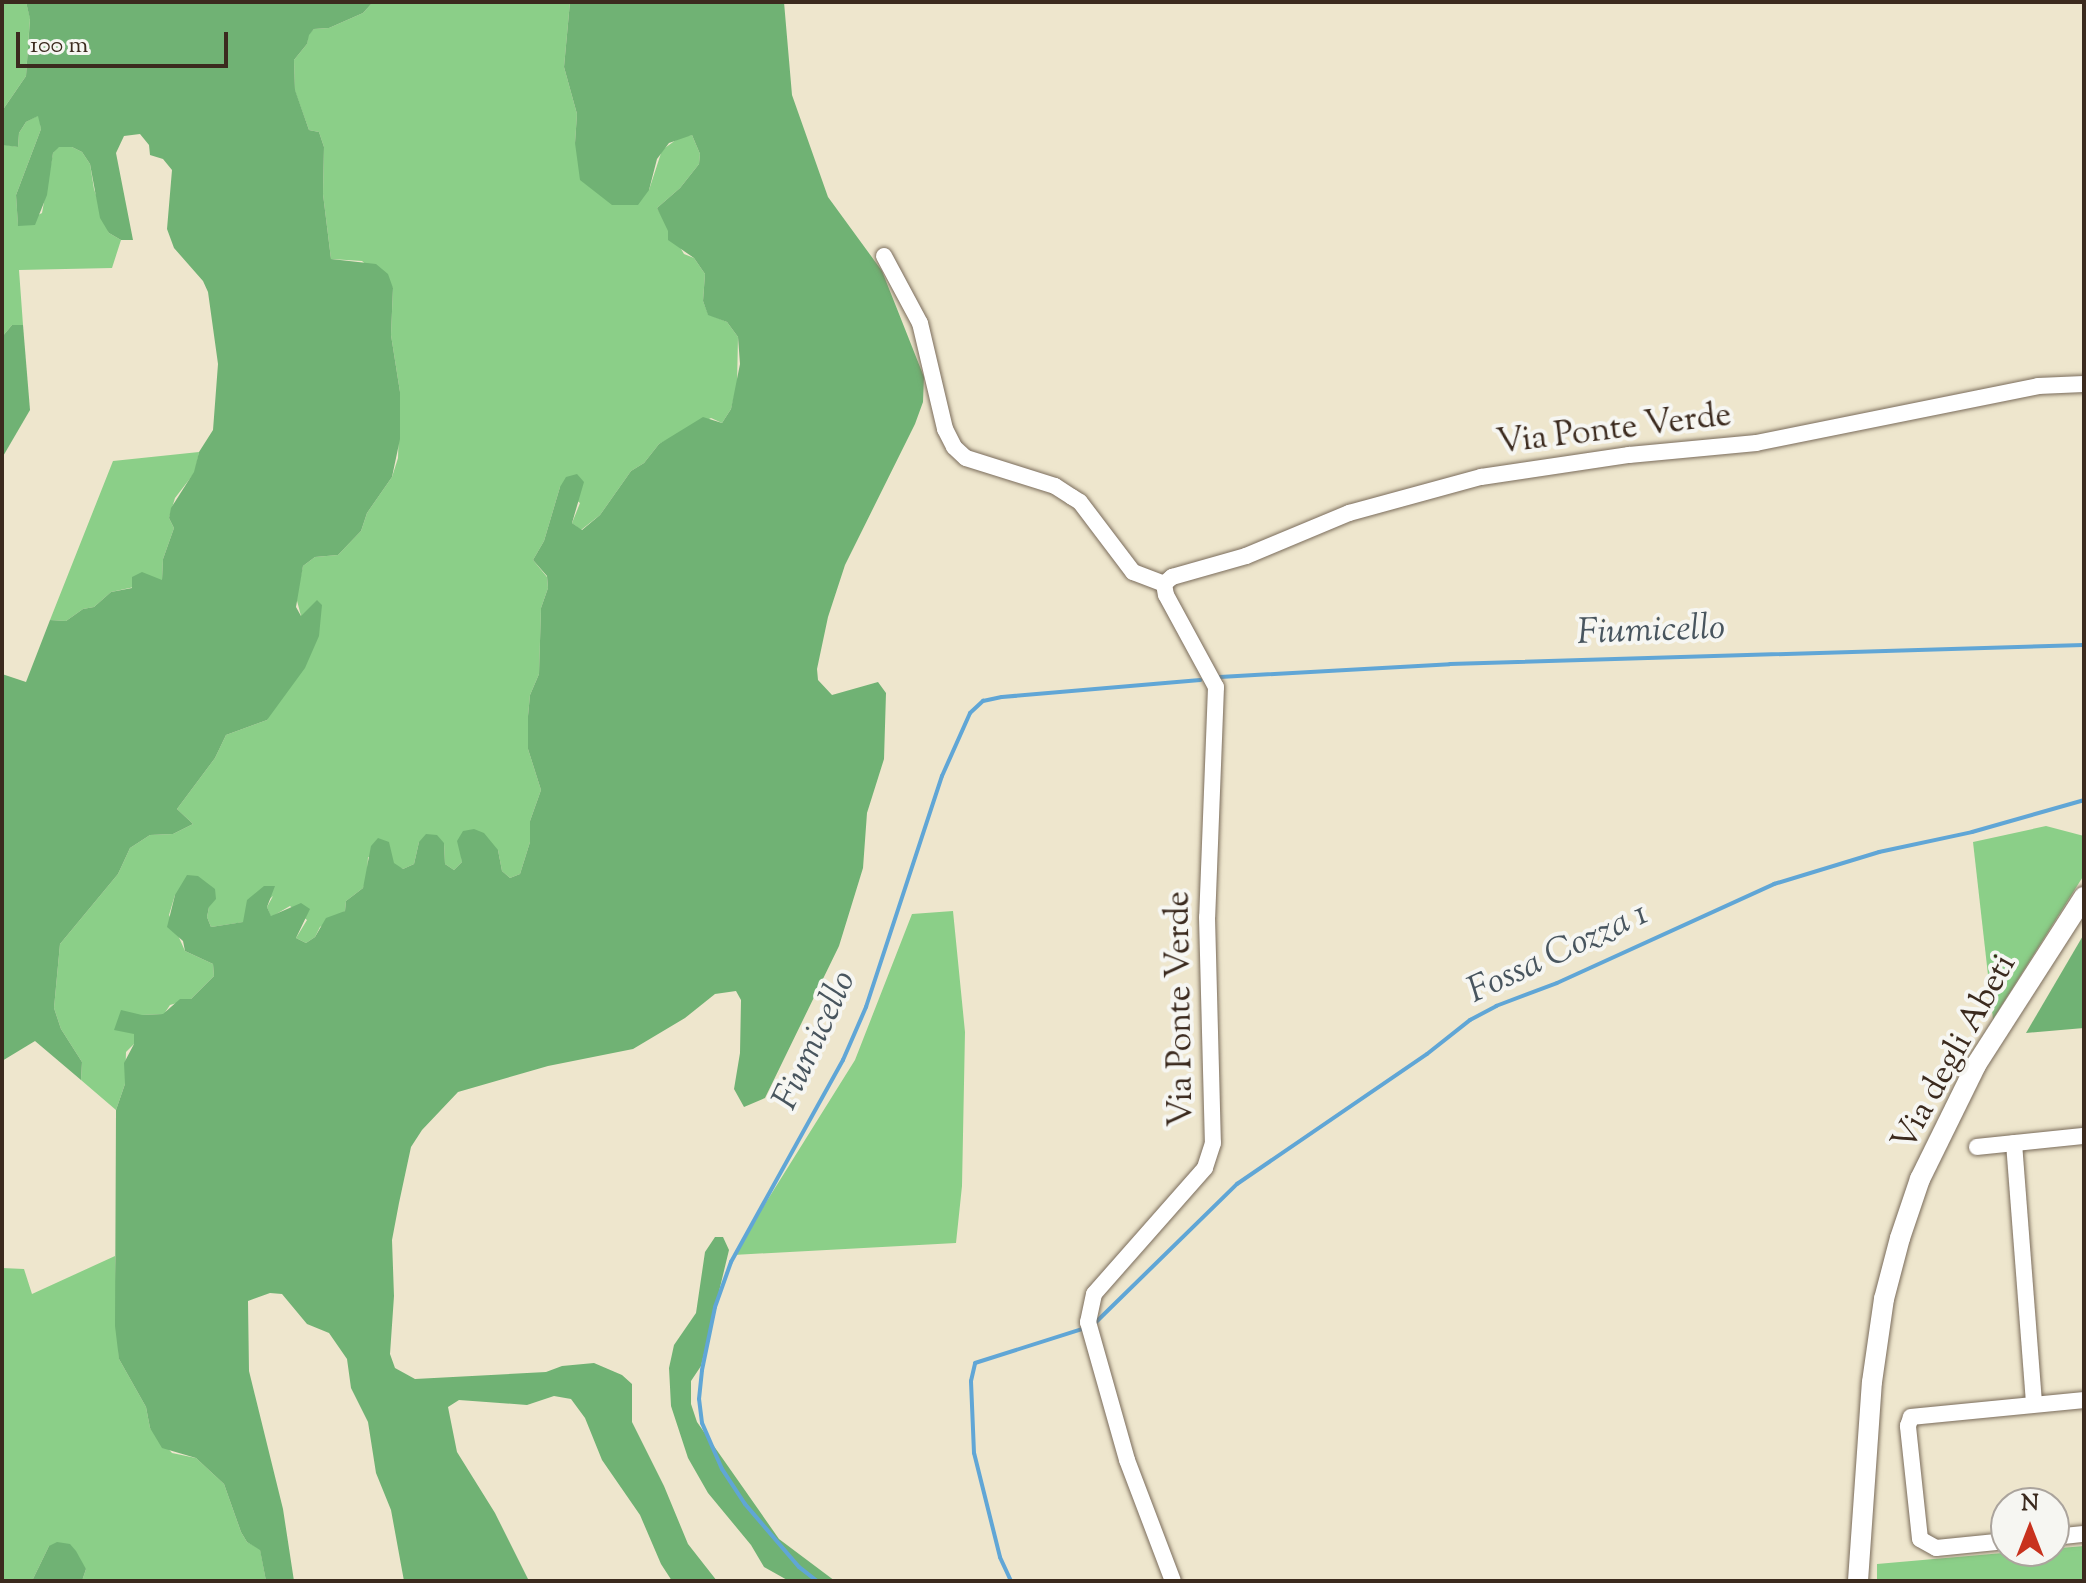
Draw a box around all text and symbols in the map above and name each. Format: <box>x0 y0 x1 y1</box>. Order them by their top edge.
scale bar <box>20 16 232 66</box>
text: 100 m <box>30 29 88 63</box>
street label: Via Ponte Verde <box>1494 395 1734 465</box>
water label: Fiumicello <box>1576 608 1726 656</box>
street label: Via Ponte Verde <box>1159 891 1203 1127</box>
water label: Fossa Cozza 1 <box>1461 894 1655 1014</box>
street label: Via degli Abeti <box>1884 948 2026 1158</box>
water label: Fiumicello <box>765 965 867 1117</box>
north arrow <box>1990 1487 2070 1567</box>
text: N <box>2021 1489 2039 1521</box>

